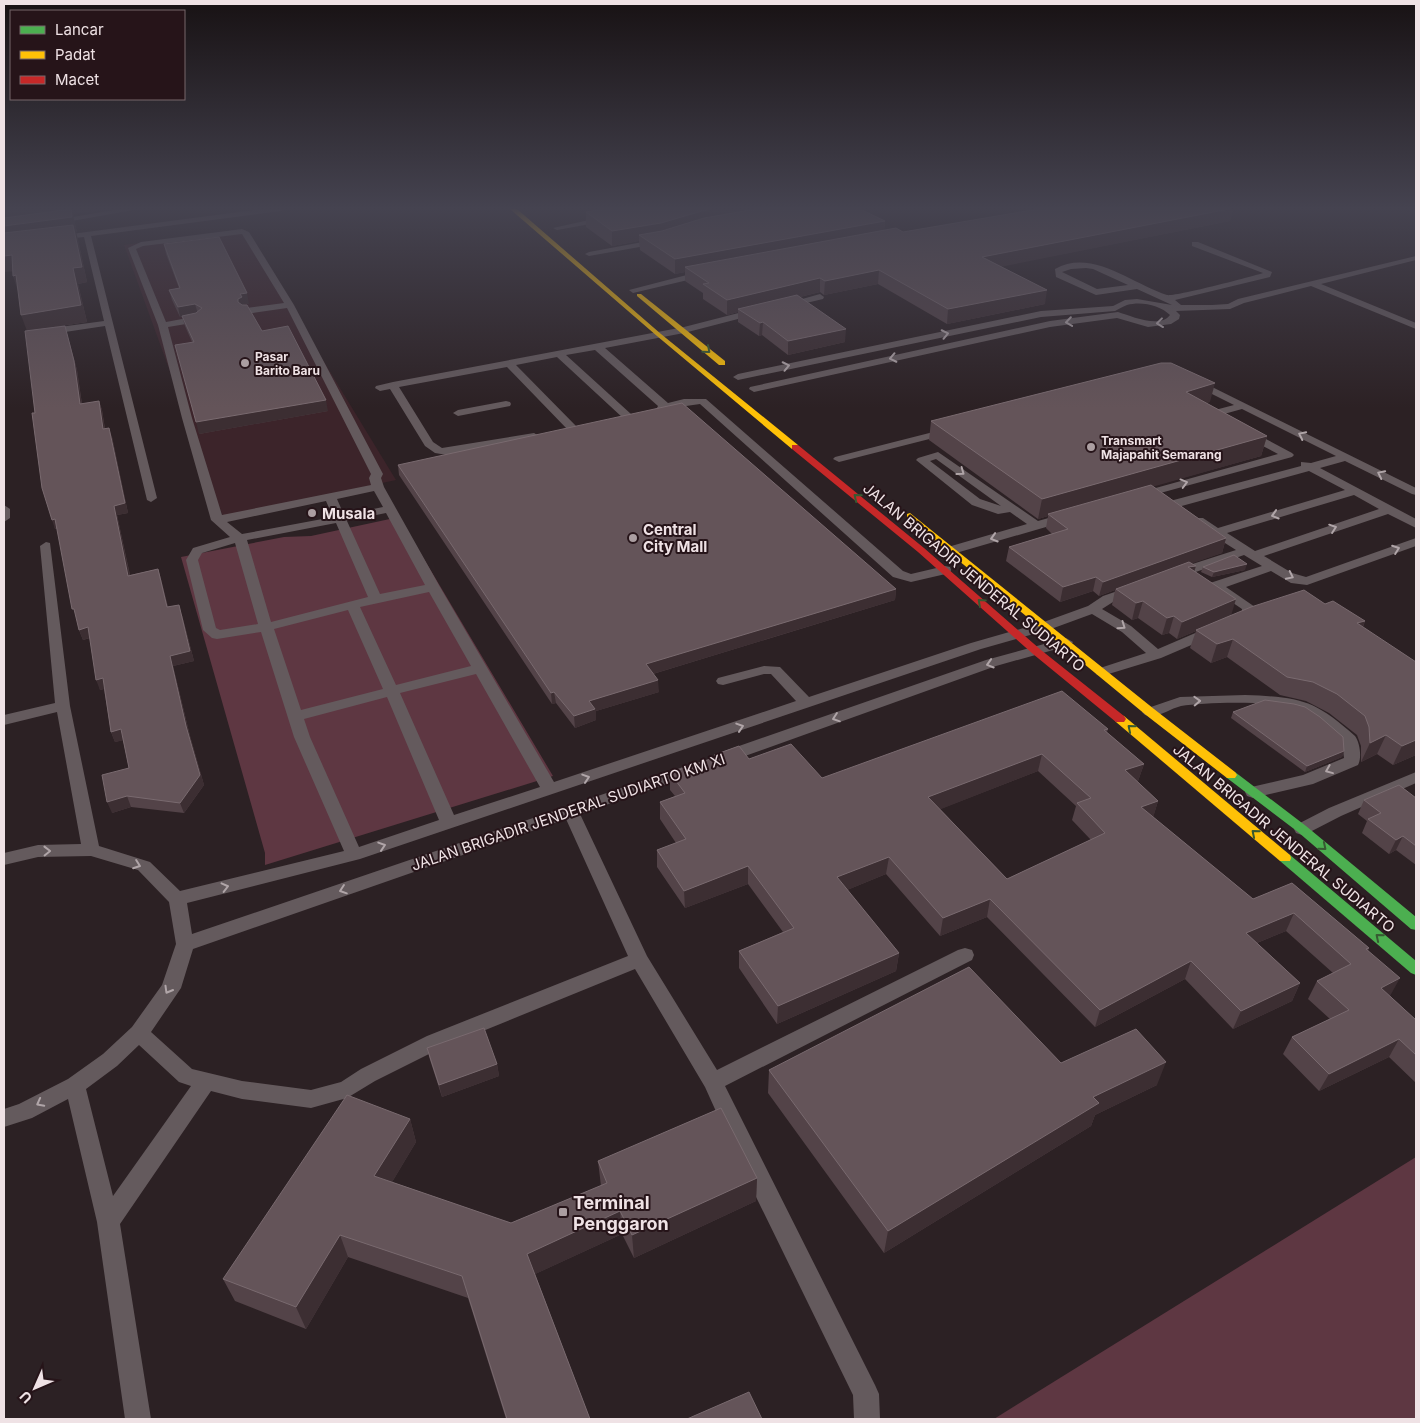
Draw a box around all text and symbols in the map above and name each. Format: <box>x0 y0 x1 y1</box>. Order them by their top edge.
legend <box>10 10 185 100</box>
text: Lancar <box>55 20 104 39</box>
text: Padat <box>55 45 96 64</box>
text: Macet <box>55 70 99 89</box>
one-way arrow <box>1065 316 1073 327</box>
one-way arrow <box>1156 317 1164 328</box>
one-way arrow <box>940 329 949 340</box>
one-way arrow <box>701 344 710 353</box>
place label: Pasar Barito Baru <box>255 349 320 378</box>
one-way arrow <box>889 352 898 363</box>
marker: Pasar Barito Baru <box>239 357 251 369</box>
one-way arrow <box>781 362 790 372</box>
one-way arrow <box>1298 431 1307 442</box>
place label: Transmart Majapahit Semarang <box>1101 433 1222 462</box>
marker: Transmart Majapahit Semarang <box>1085 441 1097 453</box>
one-way arrow <box>955 466 965 475</box>
one-way arrow <box>1377 470 1386 480</box>
street label: JALAN BRIGADIR JENDERAL SUDIARTO <box>859 478 1089 676</box>
one-way arrow <box>1180 478 1188 488</box>
one-way arrow <box>854 494 863 502</box>
place label: Musala <box>322 504 375 523</box>
marker: Musala <box>306 507 318 519</box>
one-way arrow <box>1271 509 1279 519</box>
place label: Central City Mall <box>643 520 707 556</box>
one-way arrow <box>1329 524 1337 534</box>
marker: Central City Mall <box>627 532 639 544</box>
one-way arrow <box>991 533 999 543</box>
one-way arrow <box>1392 545 1400 555</box>
one-way arrow <box>1284 570 1293 580</box>
one-way arrow <box>977 599 986 608</box>
one-way arrow <box>1116 620 1125 629</box>
one-way arrow <box>986 658 994 668</box>
one-way arrow <box>1194 696 1202 707</box>
one-way arrow <box>833 712 841 722</box>
one-way arrow <box>735 722 744 732</box>
one-way arrow <box>1127 725 1136 734</box>
street label: JALAN BRIGADIR JENDERAL SUDIARTO <box>1169 739 1399 937</box>
street label: JALAN BRIGADIR JENDERAL SUDIARTO KM XI <box>409 749 727 875</box>
one-way arrow <box>1325 764 1334 775</box>
one-way arrow <box>581 774 589 784</box>
one-way arrow <box>1252 830 1261 838</box>
one-way arrow <box>1317 841 1326 849</box>
one-way arrow <box>377 842 385 852</box>
one-way arrow <box>44 846 51 856</box>
one-way arrow <box>132 859 141 869</box>
one-way arrow <box>220 883 228 893</box>
one-way arrow <box>339 884 347 894</box>
one-way arrow <box>1376 935 1385 943</box>
one-way arrow <box>165 985 175 994</box>
one-way arrow <box>37 1097 46 1107</box>
place label: Terminal Penggaron <box>573 1192 669 1234</box>
marker: Terminal Penggaron <box>557 1206 569 1218</box>
north arrow <box>10 1363 60 1413</box>
text: U <box>16 1388 35 1407</box>

